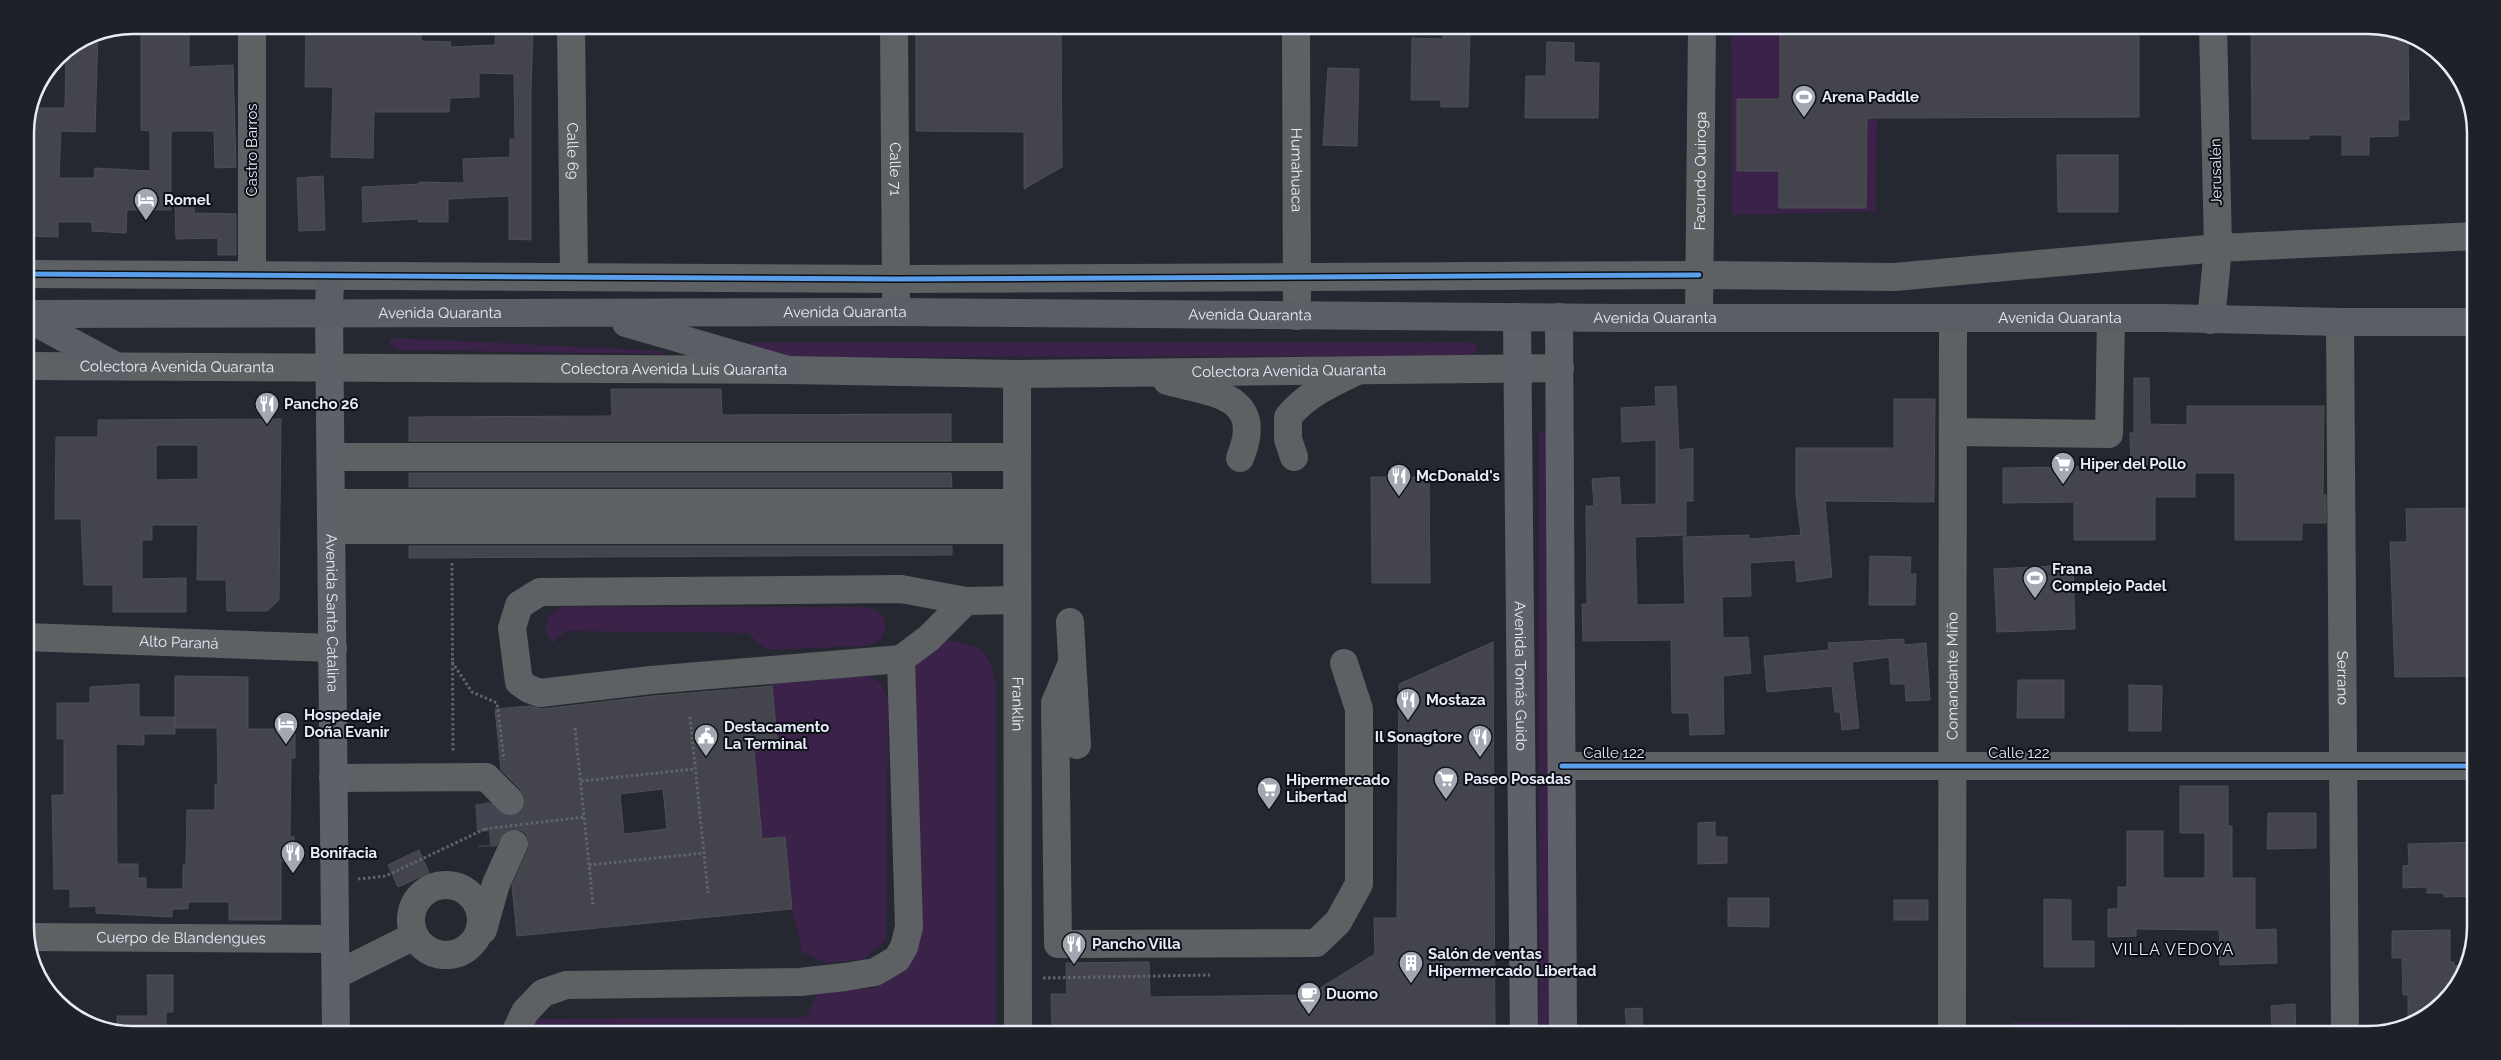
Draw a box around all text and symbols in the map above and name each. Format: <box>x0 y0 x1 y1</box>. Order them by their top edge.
sports icon: Arena Paddle <box>1791 84 1817 118</box>
place label: Arena Paddle <box>1822 88 1919 106</box>
street label: Castro Barros <box>243 103 261 197</box>
street label: Facundo Quiroga <box>1691 111 1710 231</box>
street label: Calle 69 <box>563 122 582 180</box>
street label: Humahuaca <box>1287 128 1306 212</box>
street label: Jerusalén <box>2206 138 2226 206</box>
street label: Calle 71 <box>886 142 904 197</box>
hotel icon: Romel <box>133 187 159 221</box>
place label: Romel <box>164 191 211 209</box>
street label: Avenida Quaranta <box>783 303 907 321</box>
street label: Avenida Quaranta <box>378 304 502 322</box>
street label: Avenida Quaranta <box>1188 305 1312 324</box>
street label: Avenida Quaranta <box>1593 309 1717 327</box>
street label: Avenida Quaranta <box>1998 309 2122 327</box>
street label: Colectora Avenida Quaranta <box>80 357 274 376</box>
street label: Colectora Avenida Luis Quaranta <box>561 360 787 379</box>
street label: Colectora Avenida Quaranta <box>1192 361 1386 381</box>
restaurant icon: Pancho 26 <box>254 391 280 425</box>
place label: Pancho 26 <box>284 395 359 413</box>
supermarket icon: Hiper del Pollo <box>2050 451 2076 485</box>
place label: Hiper del Pollo <box>2080 455 2186 473</box>
restaurant icon: McDonald's <box>1386 463 1412 497</box>
place label: McDonald's <box>1416 467 1500 485</box>
street label: Avenida Santa Catalina <box>322 534 342 692</box>
place label: Frana Complejo Padel <box>2052 560 2167 595</box>
sports icon: Frana Complejo Padel <box>2022 565 2048 599</box>
street label: Avenida Tomás Guido <box>1511 601 1530 751</box>
street label: Comandante Miño <box>1943 612 1962 740</box>
street label: Alto Paraná <box>139 632 219 653</box>
street label: Serrano <box>2333 651 2352 705</box>
street label: Franklin <box>1008 677 1027 731</box>
restaurant icon: Mostaza <box>1395 687 1421 721</box>
place label: Mostaza <box>1426 691 1486 709</box>
place label: Hospedaje Doña Evanir <box>304 706 390 741</box>
hotel icon: Hospedaje Doña Evanir <box>273 711 299 745</box>
place label: Destacamento La Terminal <box>724 718 829 753</box>
public building icon: Destacamento La Terminal <box>693 723 719 757</box>
restaurant icon: Il Sonagtore <box>1467 724 1493 758</box>
place label: Il Sonagtore <box>1375 728 1462 746</box>
street label: Calle 122 <box>1583 744 1645 762</box>
street label: Calle 122 <box>1988 744 2050 762</box>
supermarket icon: Paseo Posadas <box>1433 766 1459 800</box>
place label: Paseo Posadas <box>1464 770 1571 788</box>
place label: Hipermercado Libertad <box>1286 771 1390 806</box>
supermarket icon: Hipermercado Libertad <box>1256 776 1282 810</box>
restaurant icon: Bonifacia <box>280 840 306 874</box>
place label: Bonifacia <box>310 844 378 862</box>
street label: Cuerpo de Blandengues <box>96 928 266 948</box>
restaurant icon: Pancho Villa <box>1061 931 1087 965</box>
place label: Pancho Villa <box>1092 935 1181 953</box>
district label: VILLA VEDOYA <box>2112 940 2234 959</box>
place label: Salón de ventas Hipermercado Libertad <box>1428 945 1597 980</box>
building icon: Salón de ventas Hipermercado Libertad <box>1398 950 1424 984</box>
cafe icon: Duomo <box>1296 981 1322 1015</box>
place label: Duomo <box>1326 985 1378 1003</box>

